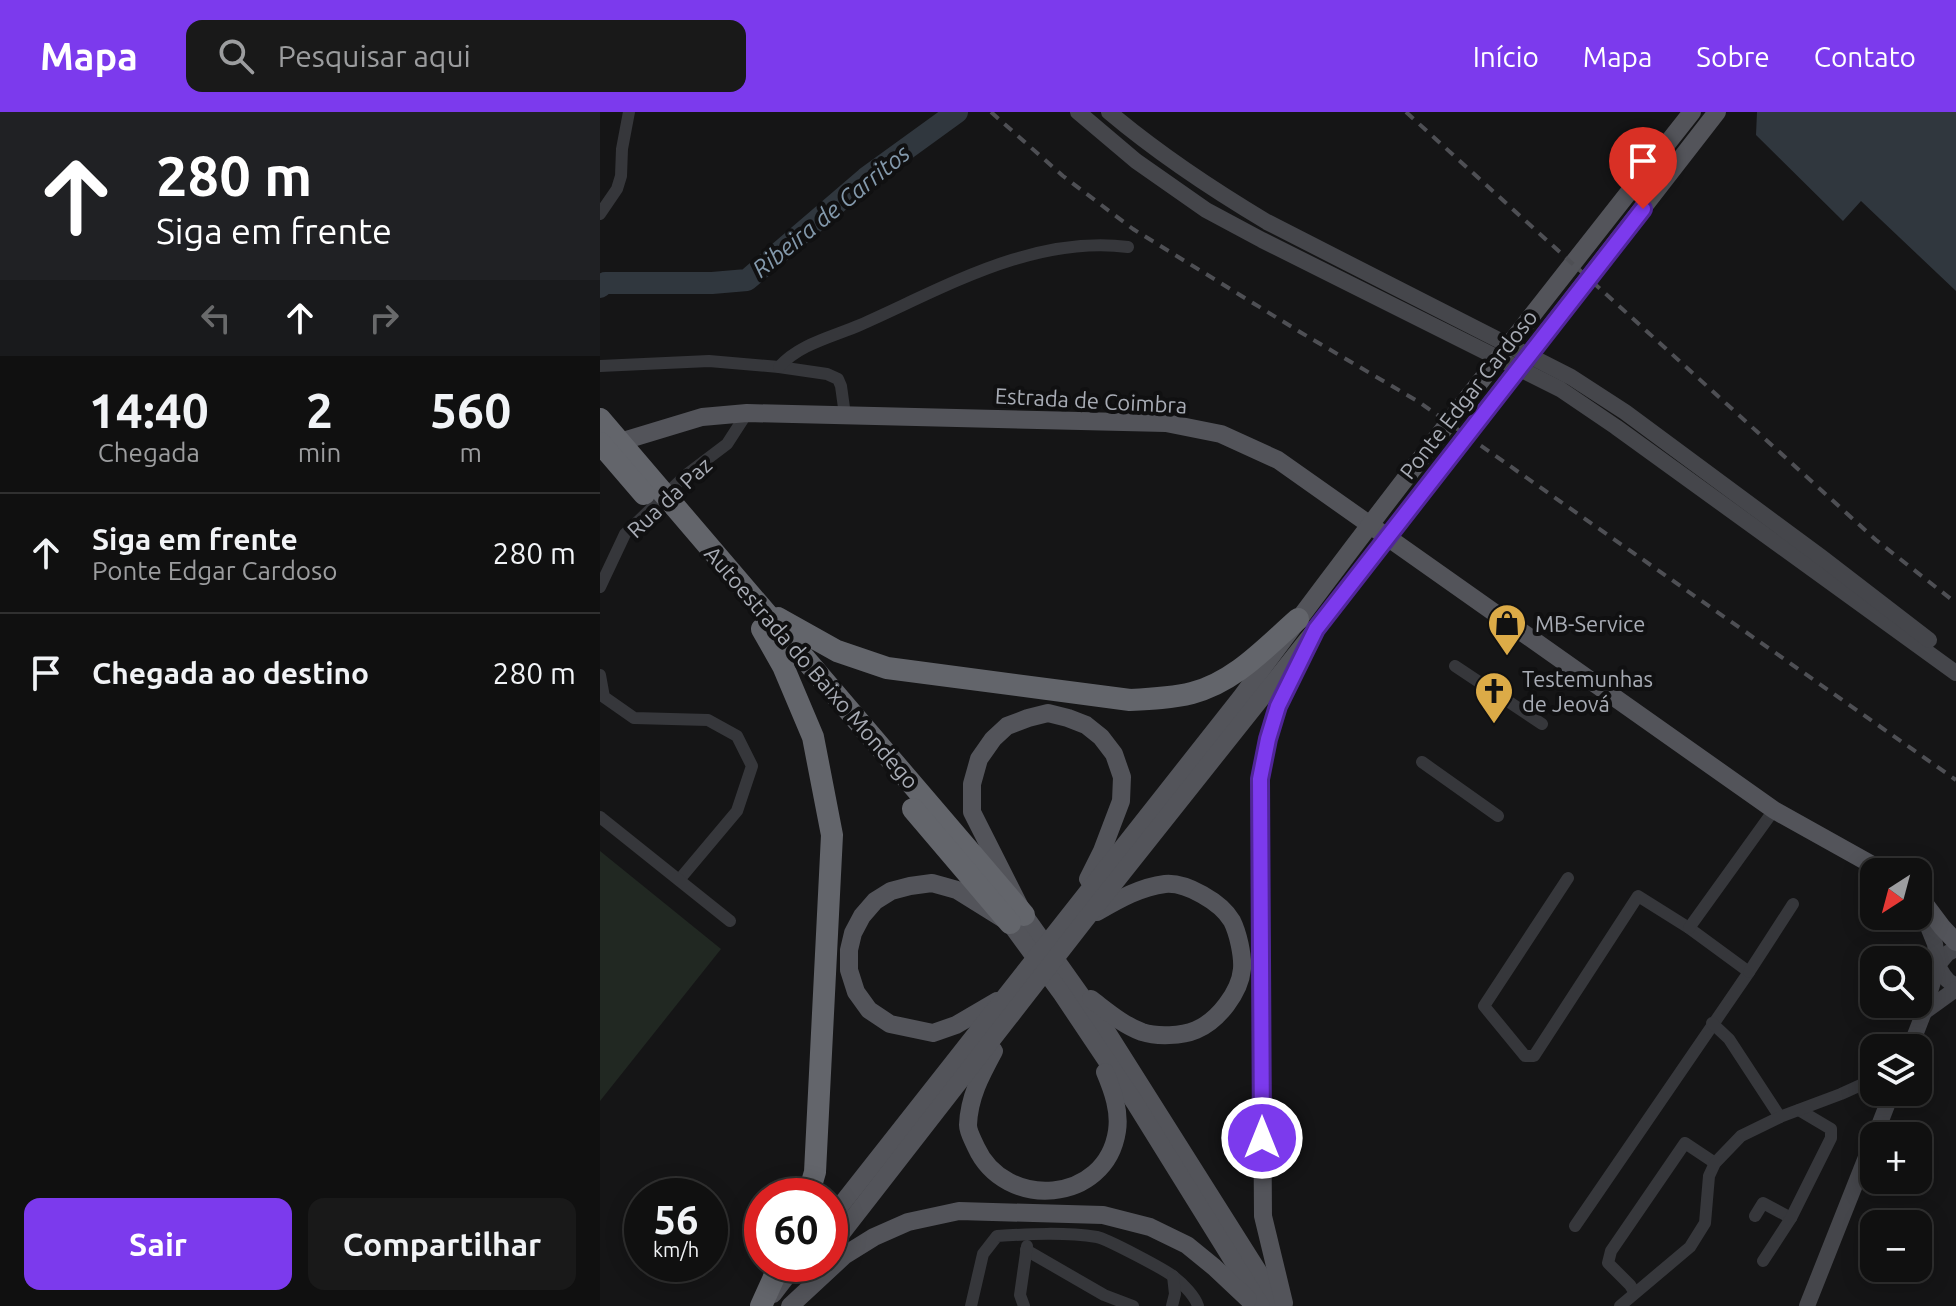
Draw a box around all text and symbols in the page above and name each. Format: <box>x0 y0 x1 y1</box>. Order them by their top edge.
search box <box>186 20 746 92</box>
icon: search <box>214 34 258 78</box>
text: Mapa <box>40 35 138 77</box>
text: Pesquisar aqui <box>278 39 471 73</box>
text: Início <box>1473 41 1539 72</box>
text: Mapa <box>1583 41 1652 72</box>
text: Sobre <box>1696 41 1770 72</box>
text: Contato <box>1814 41 1916 72</box>
pin <box>1609 127 1677 209</box>
water label: Ribeira de Carritos <box>747 139 915 283</box>
icon: arrive <box>1621 139 1665 183</box>
icon: ahead <box>24 144 128 248</box>
text: 280 m <box>156 144 312 207</box>
text: Siga em frente <box>156 210 392 251</box>
icon: left <box>194 296 238 340</box>
icon: ahead <box>278 296 322 340</box>
icon: right <box>362 296 406 340</box>
street label: Ponte Edgar Cardoso <box>1394 304 1542 484</box>
street label: Estrada de Coimbra <box>994 382 1188 418</box>
text: 14:40 <box>89 383 209 437</box>
text: 2 <box>306 383 333 437</box>
text: 560 <box>430 383 511 437</box>
text: Chegada <box>98 438 200 467</box>
text: min <box>298 438 341 467</box>
text: m <box>459 438 482 467</box>
street label: Rua da Paz <box>622 452 716 542</box>
text: Siga em frente <box>92 522 298 556</box>
icon: ahead <box>24 531 68 575</box>
text: 280 m <box>492 536 576 570</box>
street label: Autoestrada do Baixo Mondego <box>700 541 924 793</box>
text: Ponte Edgar Cardoso <box>92 556 338 585</box>
shop icon: MB-Service <box>1486 602 1528 657</box>
place label: MB-Service <box>1535 611 1645 636</box>
icon: arrive <box>24 651 68 695</box>
text: Chegada ao destino <box>92 656 369 690</box>
text: 280 m <box>492 656 576 690</box>
place label: Testemunhas de Jeová <box>1522 666 1653 716</box>
church icon: Testemunhas de Jeová <box>1473 670 1515 725</box>
north arrow <box>1860 858 1932 930</box>
map controls <box>1860 858 1932 1282</box>
button: search <box>1860 946 1932 1018</box>
button: layers <box>1860 1034 1932 1106</box>
position arrow <box>1220 1096 1304 1180</box>
button: + <box>1860 1122 1932 1194</box>
speed limit sign: 60 <box>744 1178 848 1282</box>
text: 56 <box>653 1197 699 1242</box>
button: Sair <box>24 1198 292 1290</box>
button: Compartilhar <box>308 1198 576 1290</box>
button: − <box>1860 1210 1932 1282</box>
text: km/h <box>653 1238 699 1261</box>

